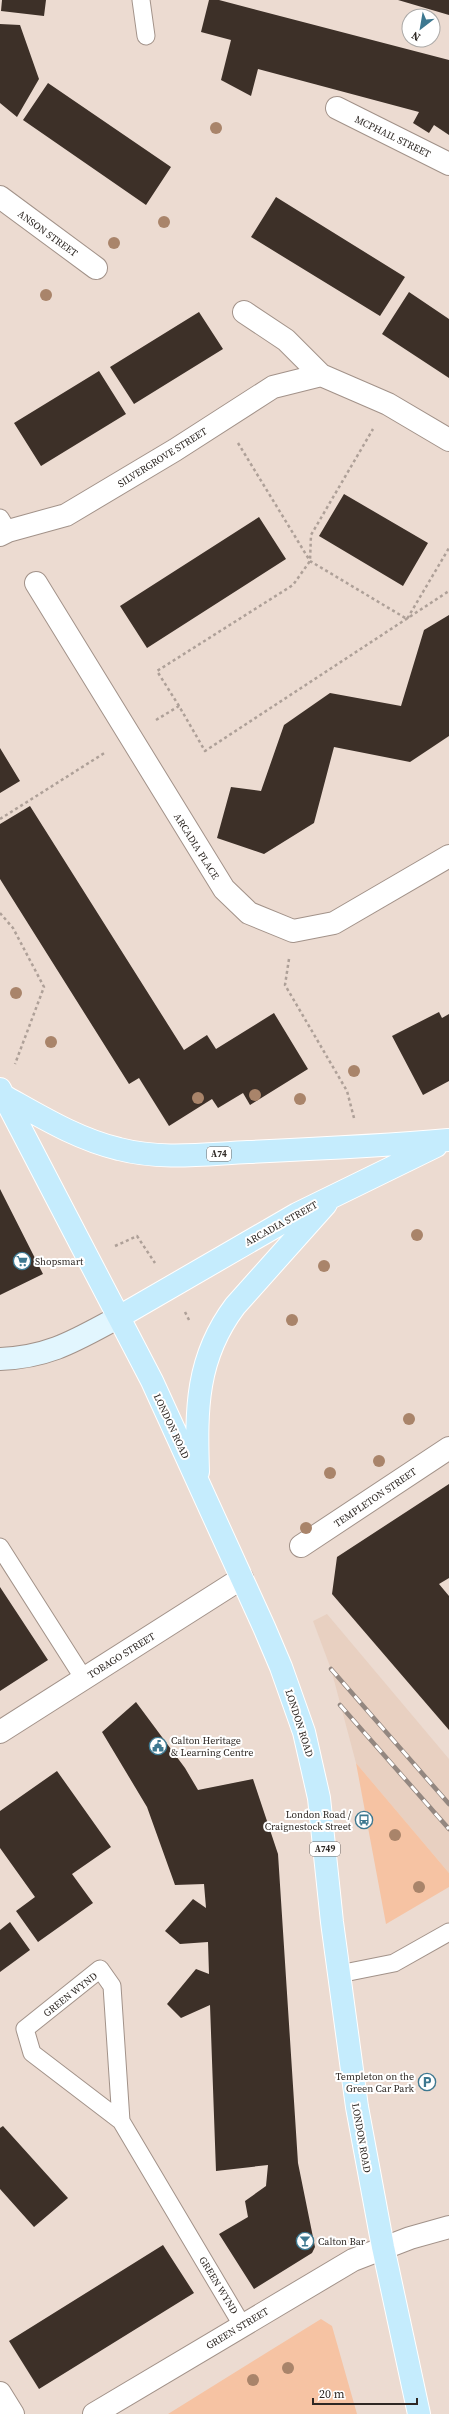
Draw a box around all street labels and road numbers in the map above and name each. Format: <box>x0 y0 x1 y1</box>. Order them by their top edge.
street label: MCPHAIL STREET <box>353 112 433 160</box>
street label: ANSON STREET <box>15 207 80 260</box>
street label: SILVERGROVE STREET <box>115 425 209 490</box>
street label: ARCADIA PLACE <box>171 811 222 882</box>
road number: A74 <box>207 1147 231 1161</box>
street label: ARCADIA STREET <box>243 1198 320 1249</box>
street label: LONDON ROAD <box>151 1392 192 1461</box>
street label: TEMPLETON STREET <box>332 1465 419 1530</box>
street label: TOBAGO STREET <box>85 1630 157 1681</box>
street label: LONDON ROAD <box>282 1688 317 1759</box>
road number: A749 <box>310 1842 340 1856</box>
street label: GREEN WYND <box>41 1969 100 2020</box>
street label: LONDON ROAD <box>349 2102 374 2174</box>
street label: GREEN WYND <box>196 2254 241 2316</box>
street label: GREEN STREET <box>204 2305 271 2352</box>

